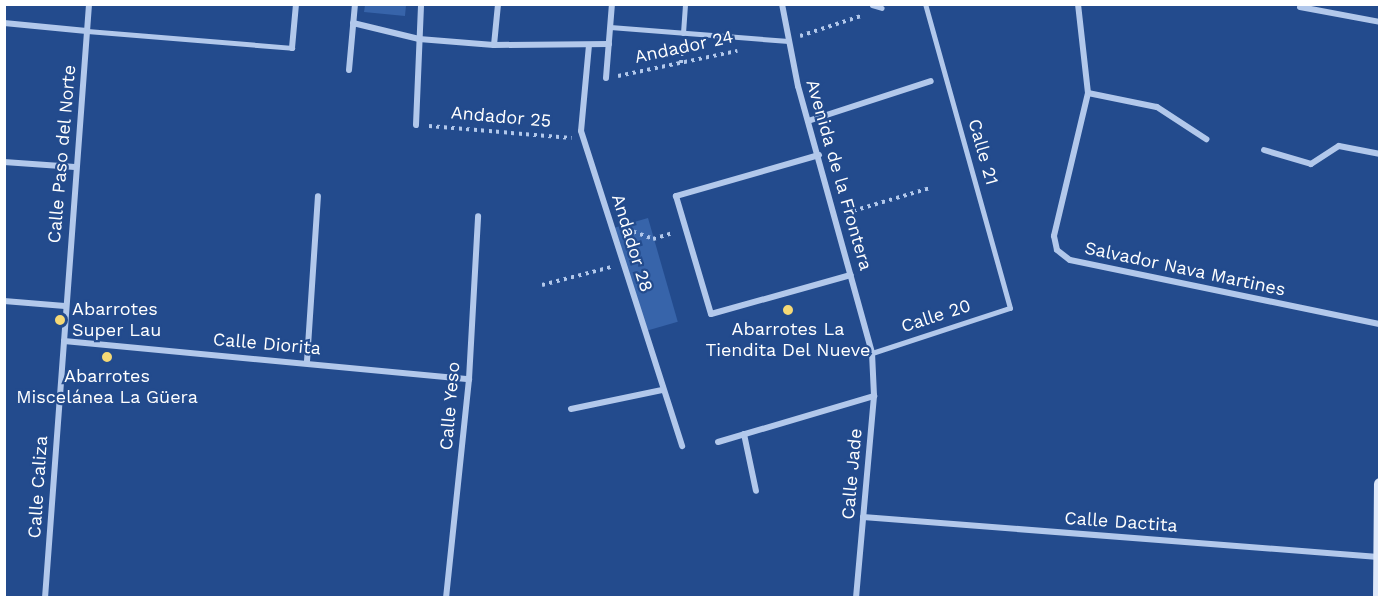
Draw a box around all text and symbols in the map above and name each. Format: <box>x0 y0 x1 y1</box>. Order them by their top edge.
street label: Andador 24 <box>632 26 736 68</box>
street label: Calle Paso del Norte <box>43 64 81 244</box>
street label: Avenida de la Frontera <box>801 77 877 273</box>
street label: Andador 25 <box>450 102 552 132</box>
street label: Calle 21 <box>963 117 1003 187</box>
street label: Andador 28 <box>607 191 657 295</box>
street label: Salvador Nava Martines <box>1082 237 1288 301</box>
street label: Calle 20 <box>899 295 973 337</box>
place label: Abarrotes Super Lau <box>72 299 162 342</box>
marker: Abarrotes La Tiendita Del Nueve <box>781 303 795 317</box>
marker: Abarrotes Super Lau <box>53 313 67 327</box>
place label: Abarrotes La Tiendita Del Nueve <box>705 319 871 362</box>
street label: Calle Diorita <box>212 329 322 359</box>
marker: Abarrotes Miscelánea La Güera <box>100 350 114 364</box>
street label: Calle Yeso <box>435 360 465 452</box>
place label: Abarrotes Miscelánea La Güera <box>16 366 198 409</box>
street label: Calle Jade <box>837 427 867 521</box>
street label: Calle Caliza <box>24 435 52 539</box>
street label: Calle Dactita <box>1064 507 1178 537</box>

